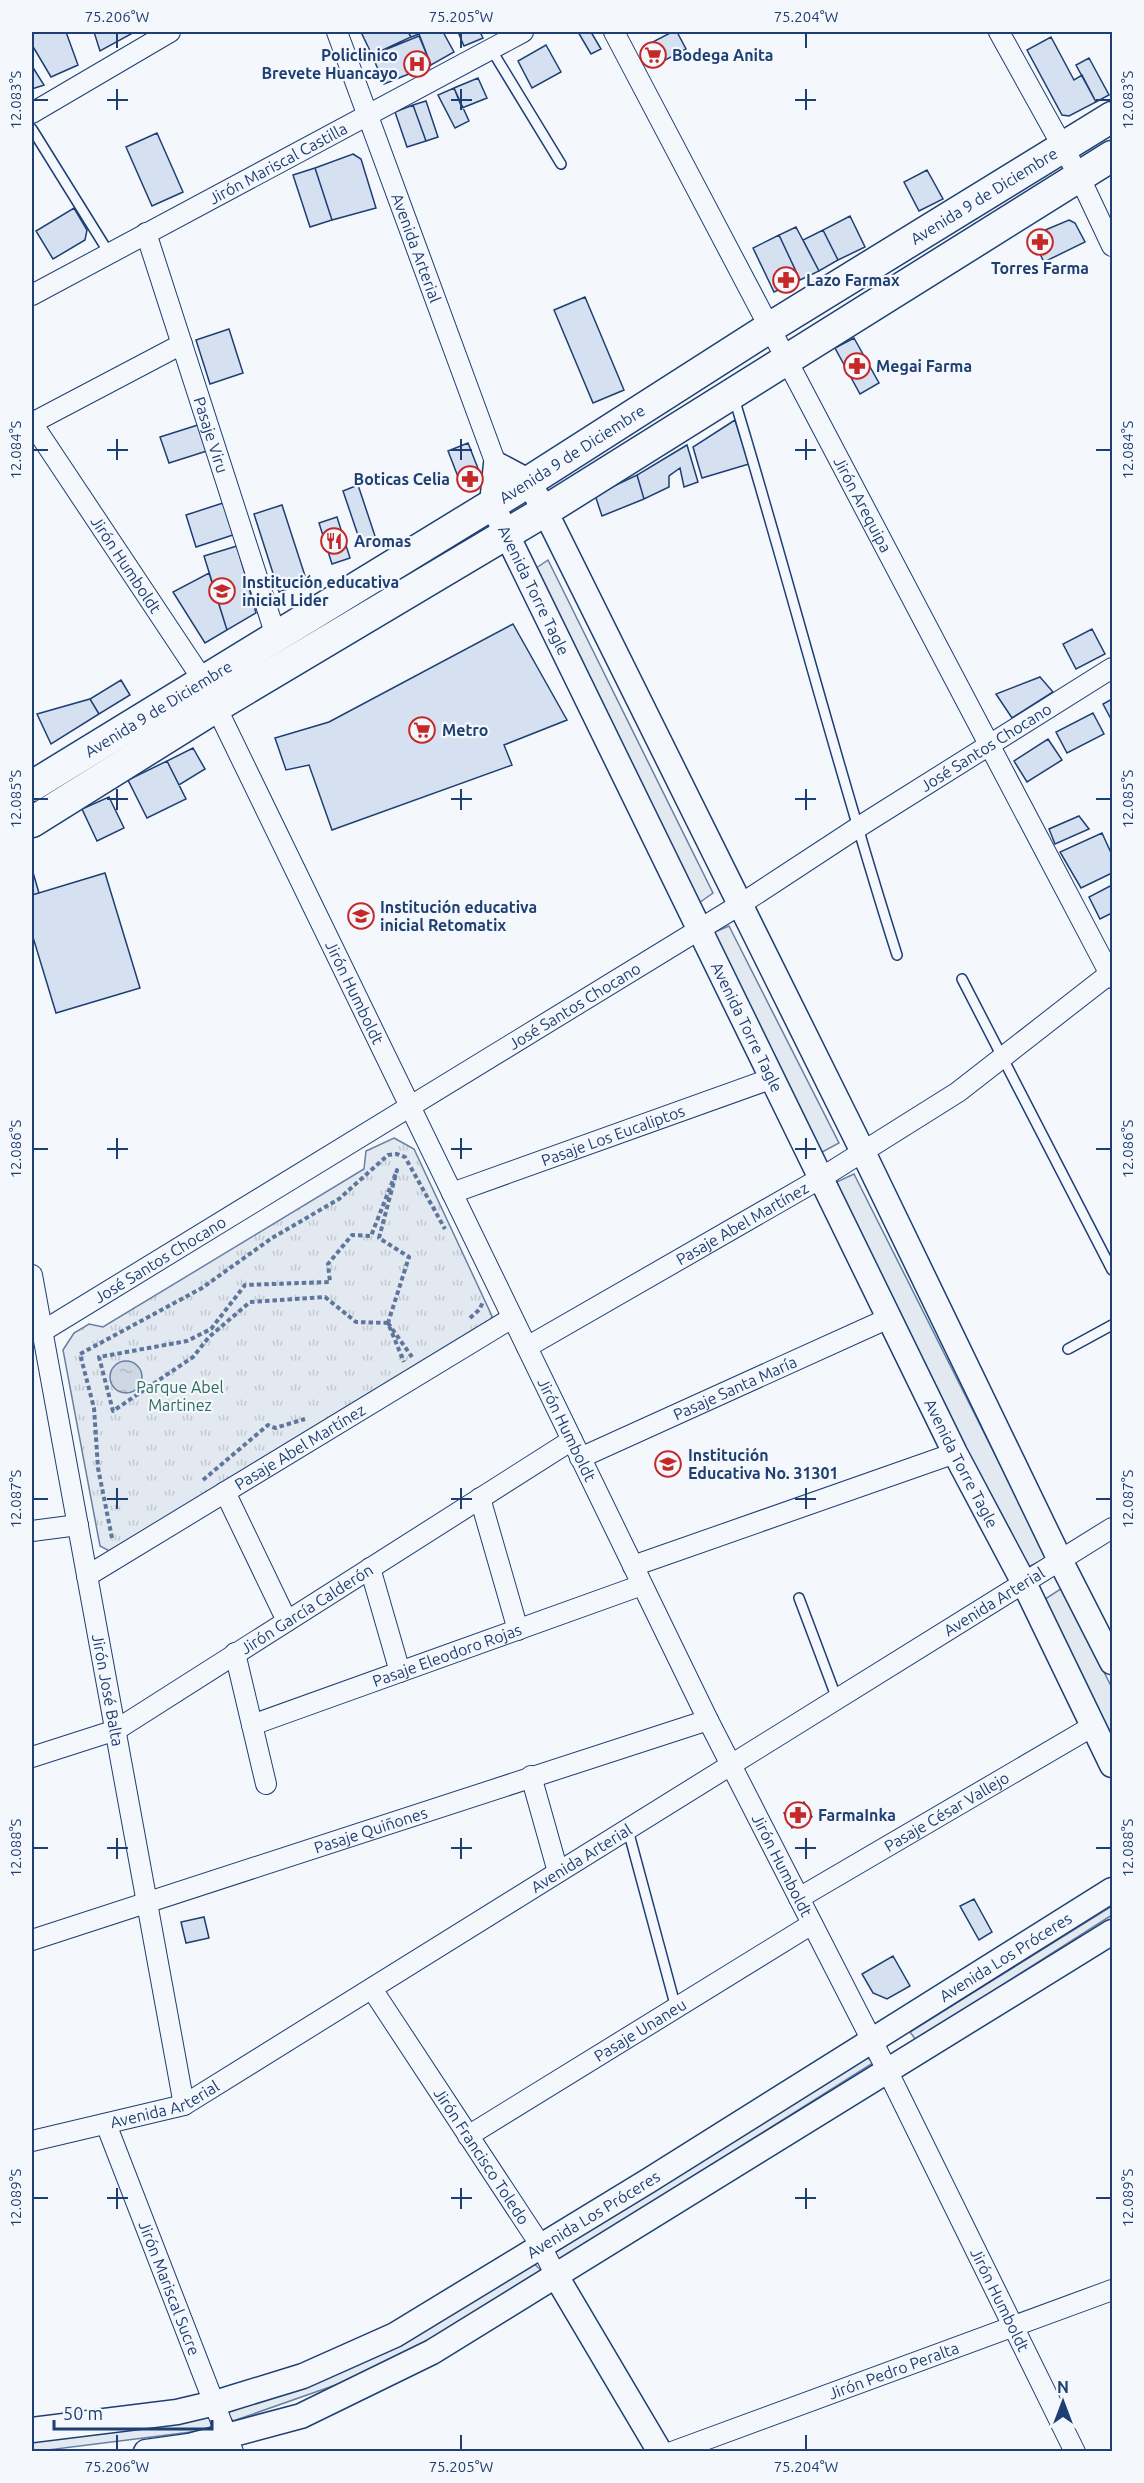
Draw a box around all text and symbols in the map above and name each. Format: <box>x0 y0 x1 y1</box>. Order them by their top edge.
text: 75.206°W <box>85 8 149 25</box>
text: 75.205°W <box>429 8 493 25</box>
text: 75.204°W <box>774 8 838 25</box>
supermarket icon: Bodega Anita <box>638 40 668 70</box>
place label: Policlinico Brevete Huancayo <box>261 46 398 82</box>
place label: Bodega Anita <box>672 46 773 64</box>
hospital icon: Policlinico Brevete Huancayo <box>402 49 432 79</box>
text: 12.083°S <box>7 71 24 129</box>
text: 12.083°S <box>1119 71 1136 129</box>
street label: Jirón Mariscal Castilla <box>206 119 350 208</box>
street label: Avenida 9 de Diciembre <box>907 144 1061 248</box>
street label: Avenida Arterial <box>388 191 445 305</box>
pharmacy icon: Torres Farma <box>1025 227 1055 257</box>
place label: Torres Farma <box>991 259 1089 277</box>
pharmacy icon: Lazo Farmax <box>771 265 801 295</box>
place label: Lazo Farmax <box>806 271 900 289</box>
pharmacy icon: Megai Farma <box>842 351 872 381</box>
place label: Megai Farma <box>876 357 972 375</box>
street label: Pasaje Viru <box>190 394 232 475</box>
street label: Avenida 9 de Diciembre <box>496 401 648 507</box>
text: 12.084°S <box>7 421 24 479</box>
text: 12.084°S <box>1119 421 1136 479</box>
street label: Jirón Arequipa <box>830 454 895 555</box>
pharmacy icon: Boticas Celia <box>455 464 485 494</box>
place label: Boticas Celia <box>354 470 450 488</box>
street label: Jirón Humboldt <box>87 513 165 617</box>
street label: Avenida Torre Tagle <box>495 523 573 658</box>
restaurant icon: Aromas <box>319 526 349 556</box>
place label: Aromas <box>354 532 411 550</box>
place label: Institución educativa inicial Lider <box>242 573 399 609</box>
school or university icon: Institución educativa inicial Lider <box>207 576 237 606</box>
street label: Avenida 9 de Diciembre <box>81 657 235 761</box>
street label: José Santos Chocano <box>917 699 1055 795</box>
supermarket icon: Metro <box>407 715 437 745</box>
place label: Metro <box>442 721 488 739</box>
text: 12.085°S <box>7 770 24 828</box>
text: 12.085°S <box>1119 770 1136 828</box>
place label: Institución educativa inicial Retomatix <box>380 898 537 934</box>
school or university icon: Institución educativa inicial Retomatix <box>346 901 376 931</box>
street label: Jirón Humboldt <box>322 938 388 1048</box>
street label: José Santos Chocano <box>505 959 644 1053</box>
street label: Avenida Torre Tagle <box>708 959 786 1095</box>
street label: Pasaje Los Eucaliptos <box>539 1101 687 1169</box>
text: 12.086°S <box>7 1120 24 1178</box>
text: 12.086°S <box>1119 1120 1136 1178</box>
street label: Pasaje Abel Martínez <box>673 1178 811 1268</box>
street label: José Santos Chocano <box>91 1212 229 1307</box>
street label: Pasaje Santa María <box>670 1352 799 1424</box>
street label: Jirón Humboldt <box>534 1375 600 1485</box>
park label: Parque Abel Martinez <box>136 1378 224 1414</box>
street label: Avenida Torre Tagle <box>921 1396 1002 1531</box>
street label: Pasaje Abel Martínez <box>231 1400 368 1493</box>
place label: Institución Educativa No. 31301 <box>688 1446 839 1482</box>
school or university icon: Institución Educativa No. 31301 <box>653 1449 683 1479</box>
text: 12.087°S <box>7 1470 24 1528</box>
text: 12.087°S <box>1119 1470 1136 1528</box>
street label: Jirón García Calderón <box>237 1560 376 1658</box>
street label: Avenida Arterial <box>940 1563 1048 1639</box>
street label: Pasaje Eleodoro Rojas <box>370 1620 524 1690</box>
street label: Jirón José Balta <box>89 1632 127 1748</box>
street label: Pasaje César Vallejo <box>881 1768 1012 1855</box>
pharmacy icon: FarmaInka <box>783 1800 813 1830</box>
street label: Pasaje Quiñones <box>312 1803 430 1857</box>
place label: FarmaInka <box>818 1806 896 1824</box>
street label: Jirón Humboldt <box>749 1811 816 1920</box>
text: 12.088°S <box>7 1819 24 1877</box>
text: 12.088°S <box>1119 1819 1136 1877</box>
street label: Avenida Arterial <box>528 1820 635 1896</box>
street label: Avenida Los Próceres <box>936 1909 1075 2005</box>
street label: Pasaje Unaneu <box>591 1995 689 2065</box>
street label: Avenida Arterial <box>108 2077 222 2131</box>
street label: Jirón Francisco Toledo <box>431 2084 533 2228</box>
street label: Avenida Los Próceres <box>523 2167 663 2262</box>
text: 12.089°S <box>7 2169 24 2227</box>
text: 12.089°S <box>1119 2169 1136 2227</box>
street label: Jirón Mariscal Sucre <box>135 2218 204 2358</box>
street label: Jirón Humboldt <box>967 2245 1033 2355</box>
street label: Jirón Pedro Peralta <box>826 2338 961 2403</box>
north arrow <box>1033 2372 1093 2432</box>
text: N <box>1057 2378 1069 2396</box>
scale bar <box>54 2393 212 2431</box>
text: 50 m <box>63 2403 103 2423</box>
text: 75.206°W <box>85 2458 149 2475</box>
text: 75.205°W <box>429 2458 493 2475</box>
text: 75.204°W <box>774 2458 838 2475</box>

